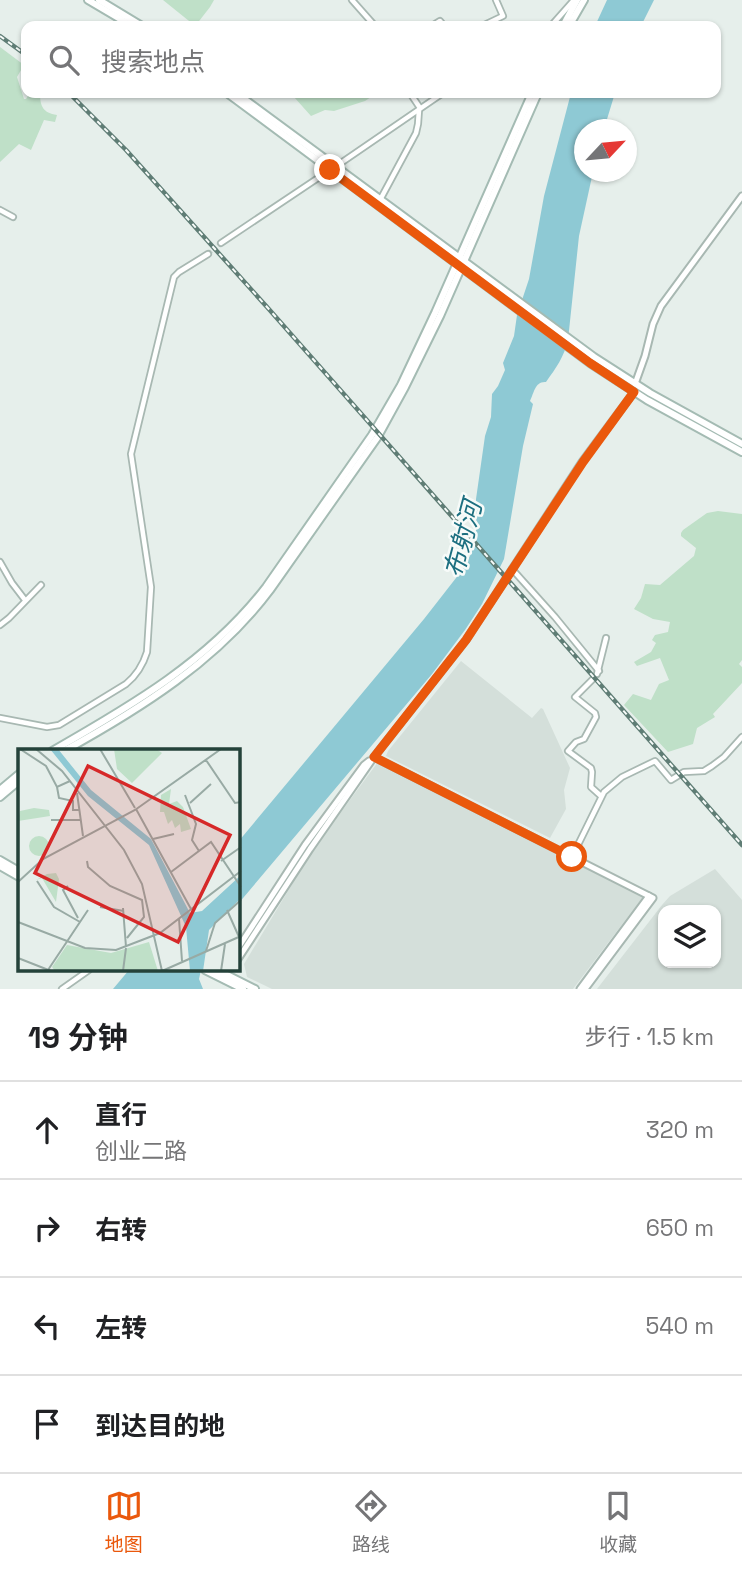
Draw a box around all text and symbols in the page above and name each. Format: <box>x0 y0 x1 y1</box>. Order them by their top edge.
search box <box>21 21 721 98</box>
icon: search <box>45 41 83 79</box>
text: 搜索地点 <box>101 45 205 79</box>
north arrow <box>574 119 637 182</box>
route end <box>314 154 345 185</box>
water label: 布射河 <box>436 492 491 581</box>
inset map <box>18 749 240 972</box>
route start <box>556 841 587 872</box>
map controls <box>658 905 721 968</box>
button: layers <box>658 905 721 968</box>
text: 19 分钟 <box>28 1018 128 1057</box>
text: 步行 · 1.5 km <box>585 1022 714 1052</box>
text: 直行 <box>95 1098 147 1132</box>
icon: ahead <box>28 1111 66 1149</box>
text: 320 m <box>646 1115 714 1145</box>
text: 创业二路 <box>95 1136 187 1166</box>
icon: right <box>28 1209 66 1247</box>
text: 右转 <box>95 1213 147 1247</box>
text: 650 m <box>646 1213 714 1243</box>
icon: left <box>28 1307 66 1345</box>
text: 左转 <box>95 1311 147 1345</box>
text: 540 m <box>645 1311 714 1341</box>
icon: arrive <box>28 1405 66 1443</box>
text: 到达目的地 <box>95 1409 225 1443</box>
tab: 地图 <box>105 1487 143 1557</box>
tab: 路线 <box>352 1487 390 1557</box>
tab: 收藏 <box>599 1487 637 1557</box>

